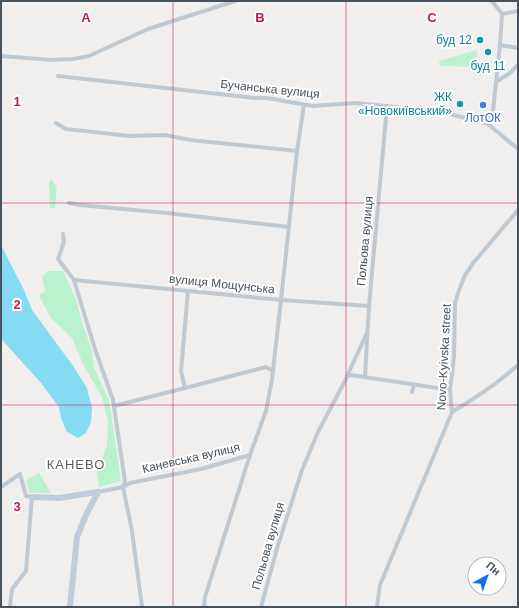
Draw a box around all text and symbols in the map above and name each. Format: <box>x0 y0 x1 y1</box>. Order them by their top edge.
text: A <box>81 10 91 25</box>
text: B <box>255 10 265 25</box>
text: C <box>427 10 437 25</box>
place label: буд 12 <box>436 33 472 47</box>
marker: буд 12 <box>475 35 485 45</box>
marker: буд 11 <box>483 47 493 57</box>
place label: буд 11 <box>470 59 506 73</box>
street label: Бучанська вулиця <box>220 77 320 101</box>
place label: ЖК «Новокиївський» <box>358 90 452 118</box>
text: 1 <box>13 94 21 109</box>
marker: ЖК «Новокиївський» <box>455 99 465 109</box>
marker: ЛотОК <box>478 100 488 110</box>
place label: ЛотОК <box>465 111 501 125</box>
street label: Польова вулиця <box>354 195 376 287</box>
street label: вулиця Мощунська <box>168 271 276 297</box>
text: 2 <box>13 297 21 312</box>
street label: Novo-Kyivska street <box>434 303 454 411</box>
street label: Каневська вулиця <box>141 440 241 476</box>
district label: КАНЕВО <box>47 457 105 472</box>
text: 3 <box>13 499 21 514</box>
street label: Польова вулиця <box>249 501 287 591</box>
north arrow <box>467 556 507 596</box>
text: Пн <box>484 559 503 578</box>

